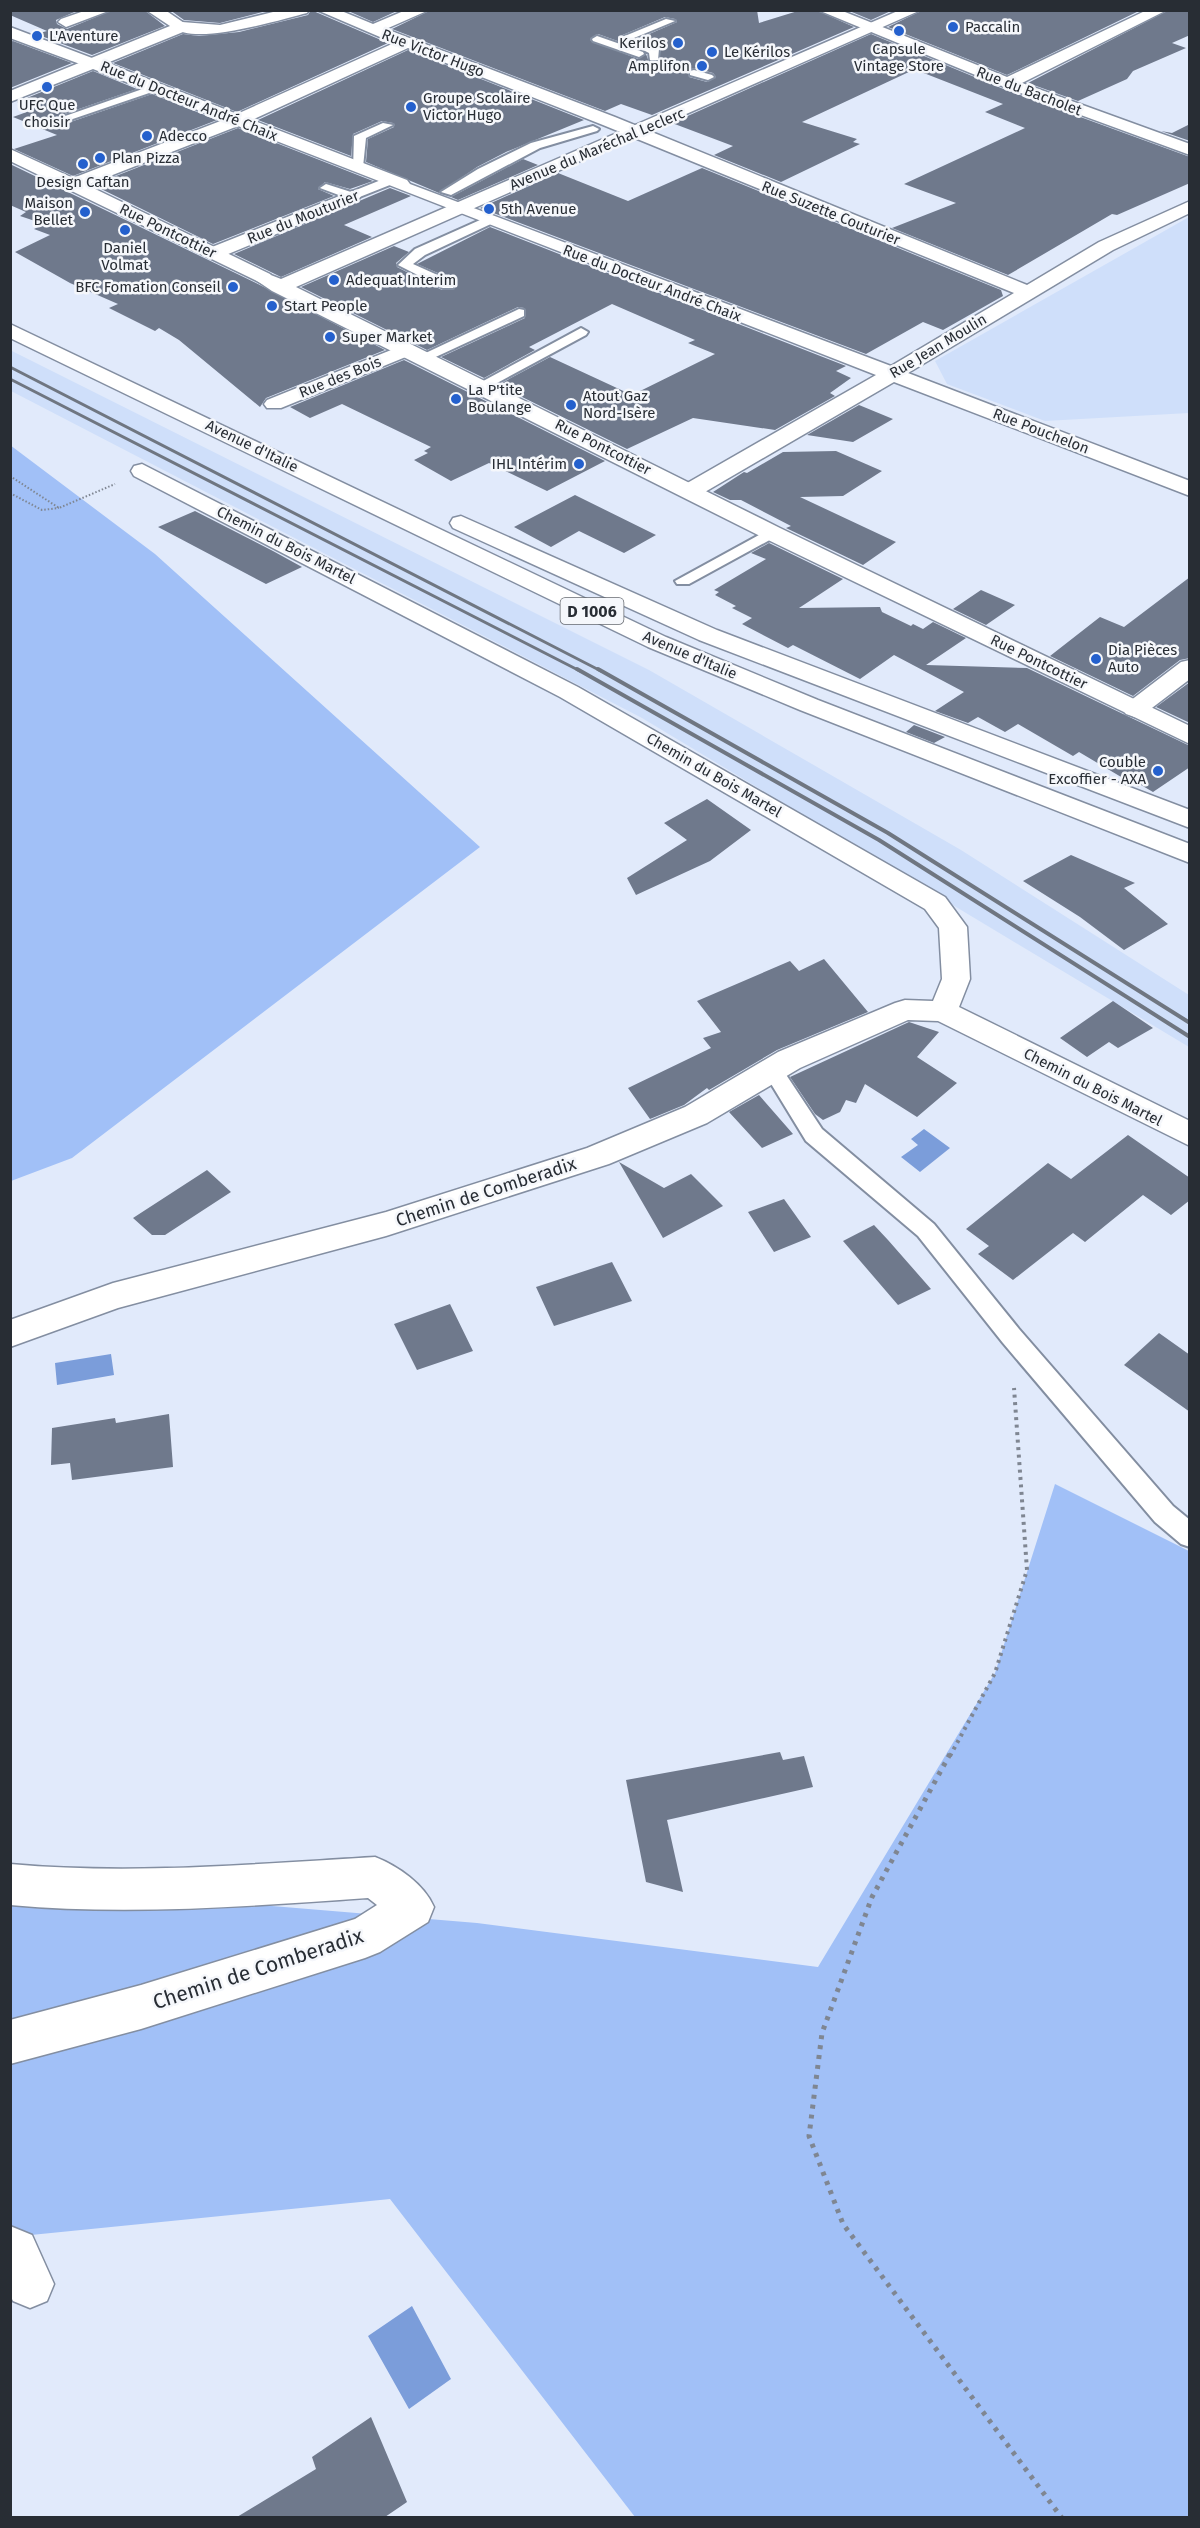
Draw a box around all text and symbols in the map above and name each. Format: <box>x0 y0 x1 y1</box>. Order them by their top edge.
place label: Paccalin <box>965 18 1020 36</box>
marker: Paccalin <box>946 20 960 34</box>
marker: Capsule Vintage Store <box>892 24 906 38</box>
street label: Rue Victor Hugo <box>379 25 487 81</box>
place label: L'Aventure <box>49 27 118 45</box>
marker: L'Aventure <box>30 29 44 43</box>
place label: Kerilos <box>619 34 666 52</box>
marker: Kerilos <box>671 36 685 50</box>
place label: Capsule Vintage Store <box>854 40 944 75</box>
place label: Le Kérilos <box>724 43 790 61</box>
marker: Le Kérilos <box>705 45 719 59</box>
street label: Rue du Docteur André Chaix <box>98 57 281 145</box>
place label: Amplifon <box>629 57 690 75</box>
marker: Amplifon <box>695 59 709 73</box>
street label: Rue du Bacholet <box>974 63 1085 120</box>
marker: UFC Que choisir <box>40 80 54 94</box>
place label: Groupe Scolaire Victor Hugo <box>423 89 530 124</box>
place label: UFC Que choisir <box>19 96 75 131</box>
marker: Groupe Scolaire Victor Hugo <box>404 100 418 114</box>
street label: Avenue du Maréchal Leclerc <box>507 104 687 194</box>
place label: Adecco <box>159 127 207 145</box>
marker: Adecco <box>140 129 154 143</box>
place label: Plan Pizza <box>112 149 180 167</box>
marker: Plan Pizza <box>93 151 107 165</box>
marker: Design Caftan <box>76 157 90 171</box>
place label: Design Caftan <box>36 173 130 191</box>
street label: Rue Suzette Couturier <box>759 177 903 249</box>
street label: Rue du Mouturier <box>244 186 362 248</box>
place label: Maison Bellet <box>24 194 74 229</box>
street label: Rue Pontcottier <box>117 200 220 262</box>
place label: 5th Avenue <box>501 200 576 218</box>
marker: 5th Avenue <box>482 202 496 216</box>
marker: Maison Bellet <box>78 205 92 219</box>
marker: Daniel Volmat <box>118 223 132 237</box>
place label: Daniel Volmat <box>101 239 149 274</box>
street label: Rue du Docteur André Chaix <box>560 241 744 326</box>
place label: Adequat Interim <box>346 271 456 289</box>
marker: Adequat Interim <box>327 273 341 287</box>
place label: BFC Fomation Conseil <box>75 278 222 296</box>
marker: BFC Fomation Conseil <box>226 280 240 294</box>
place label: Start People <box>284 297 367 315</box>
marker: Start People <box>265 299 279 313</box>
street label: Rue Jean Moulin <box>886 310 990 382</box>
place label: Super Market <box>342 328 433 346</box>
marker: Super Market <box>323 330 337 344</box>
street label: Rue des Bois <box>296 352 384 402</box>
place label: La P'tite Boulange <box>468 381 532 416</box>
place label: Atout Gaz Nord-Isère <box>583 387 655 422</box>
marker: La P'tite Boulange <box>449 392 463 406</box>
marker: Atout Gaz Nord-Isère <box>564 398 578 412</box>
street label: Rue Pouchelon <box>990 404 1092 458</box>
street label: Rue Pontcottier <box>552 415 654 479</box>
street label: Avenue d'Italie <box>203 416 301 476</box>
place label: IHL Intérim <box>491 455 567 473</box>
marker: IHL Intérim <box>572 457 586 471</box>
street label: Chemin du Bois Martel <box>214 502 359 588</box>
road number: D 1006 <box>560 598 624 624</box>
street label: Avenue d'Italie <box>640 627 740 683</box>
street label: Rue Pontcottier <box>988 631 1091 693</box>
place label: Dia Pièces Auto <box>1108 641 1177 676</box>
marker: Dia Pièces Auto <box>1089 652 1103 666</box>
street label: Chemin du Bois Martel <box>643 729 785 821</box>
place label: Couble Excoffier - AXA <box>1048 753 1146 788</box>
marker: Couble Excoffier - AXA <box>1151 764 1165 778</box>
street label: Chemin du Bois Martel <box>1021 1044 1166 1130</box>
street label: Chemin de Comberadix <box>393 1152 579 1232</box>
street label: Chemin de Comberadix <box>150 1922 367 2015</box>

